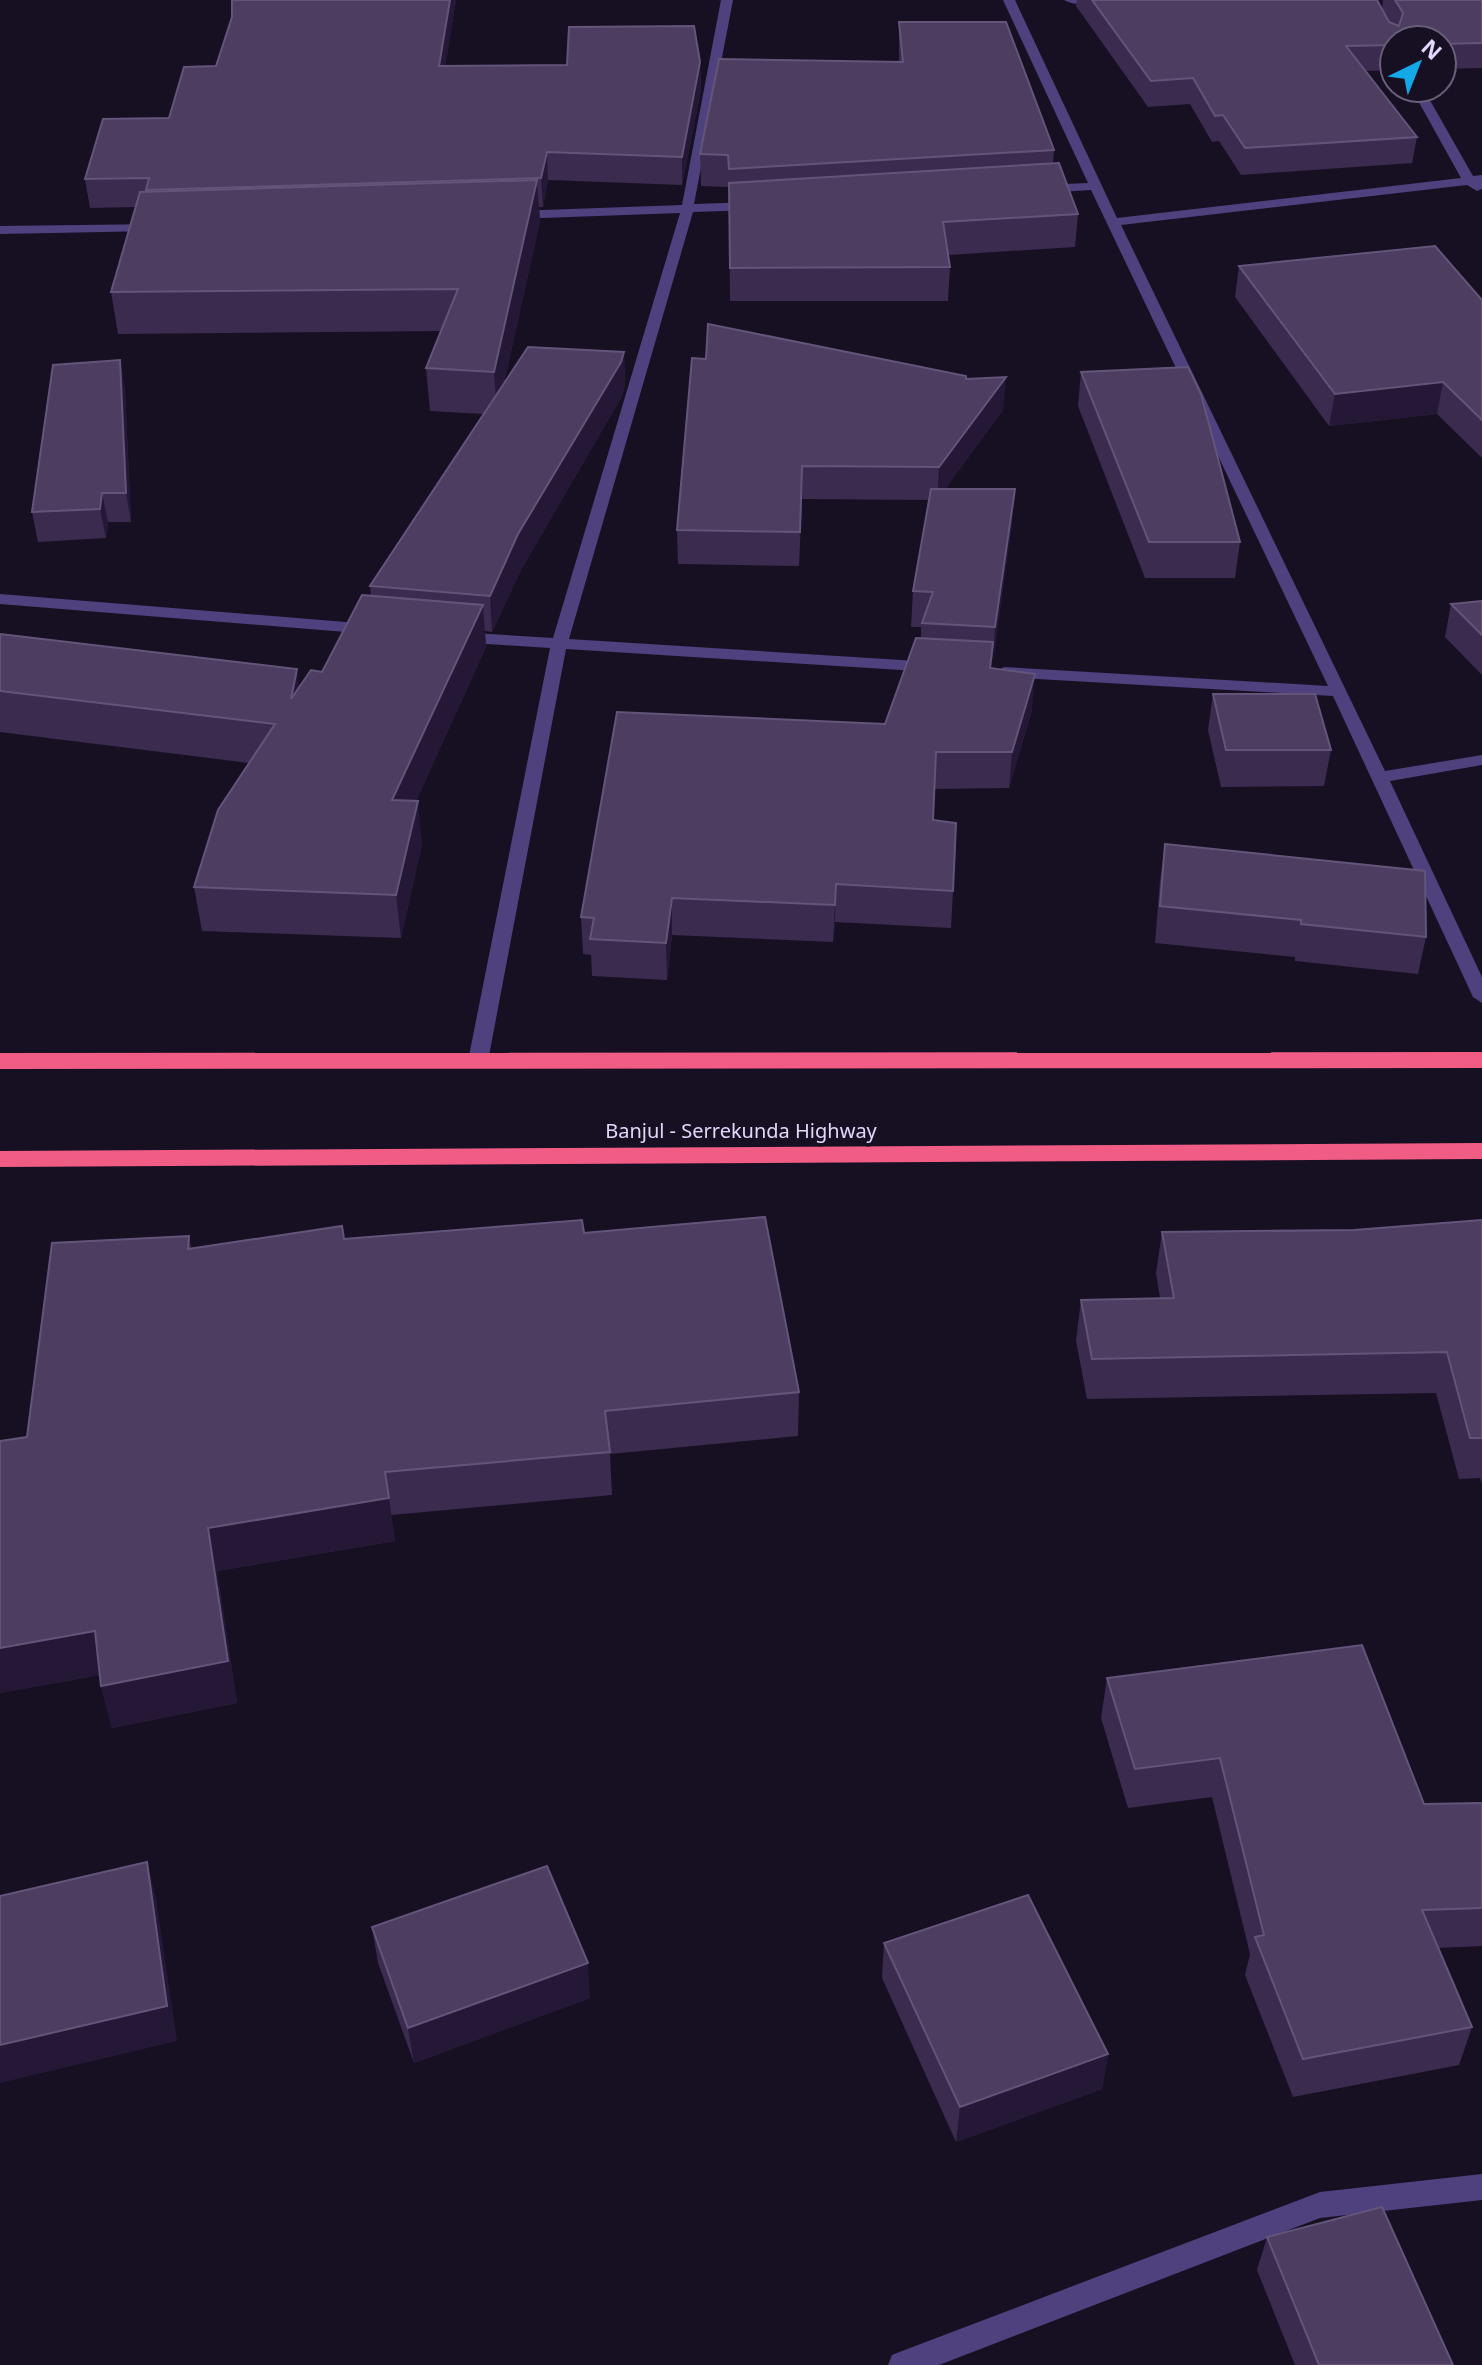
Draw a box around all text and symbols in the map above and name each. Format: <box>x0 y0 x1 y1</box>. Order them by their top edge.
north arrow <box>1378 24 1458 104</box>
text: N <box>1416 32 1449 66</box>
street label: Banjul - Serrekunda Highway <box>605 1117 878 1144</box>

